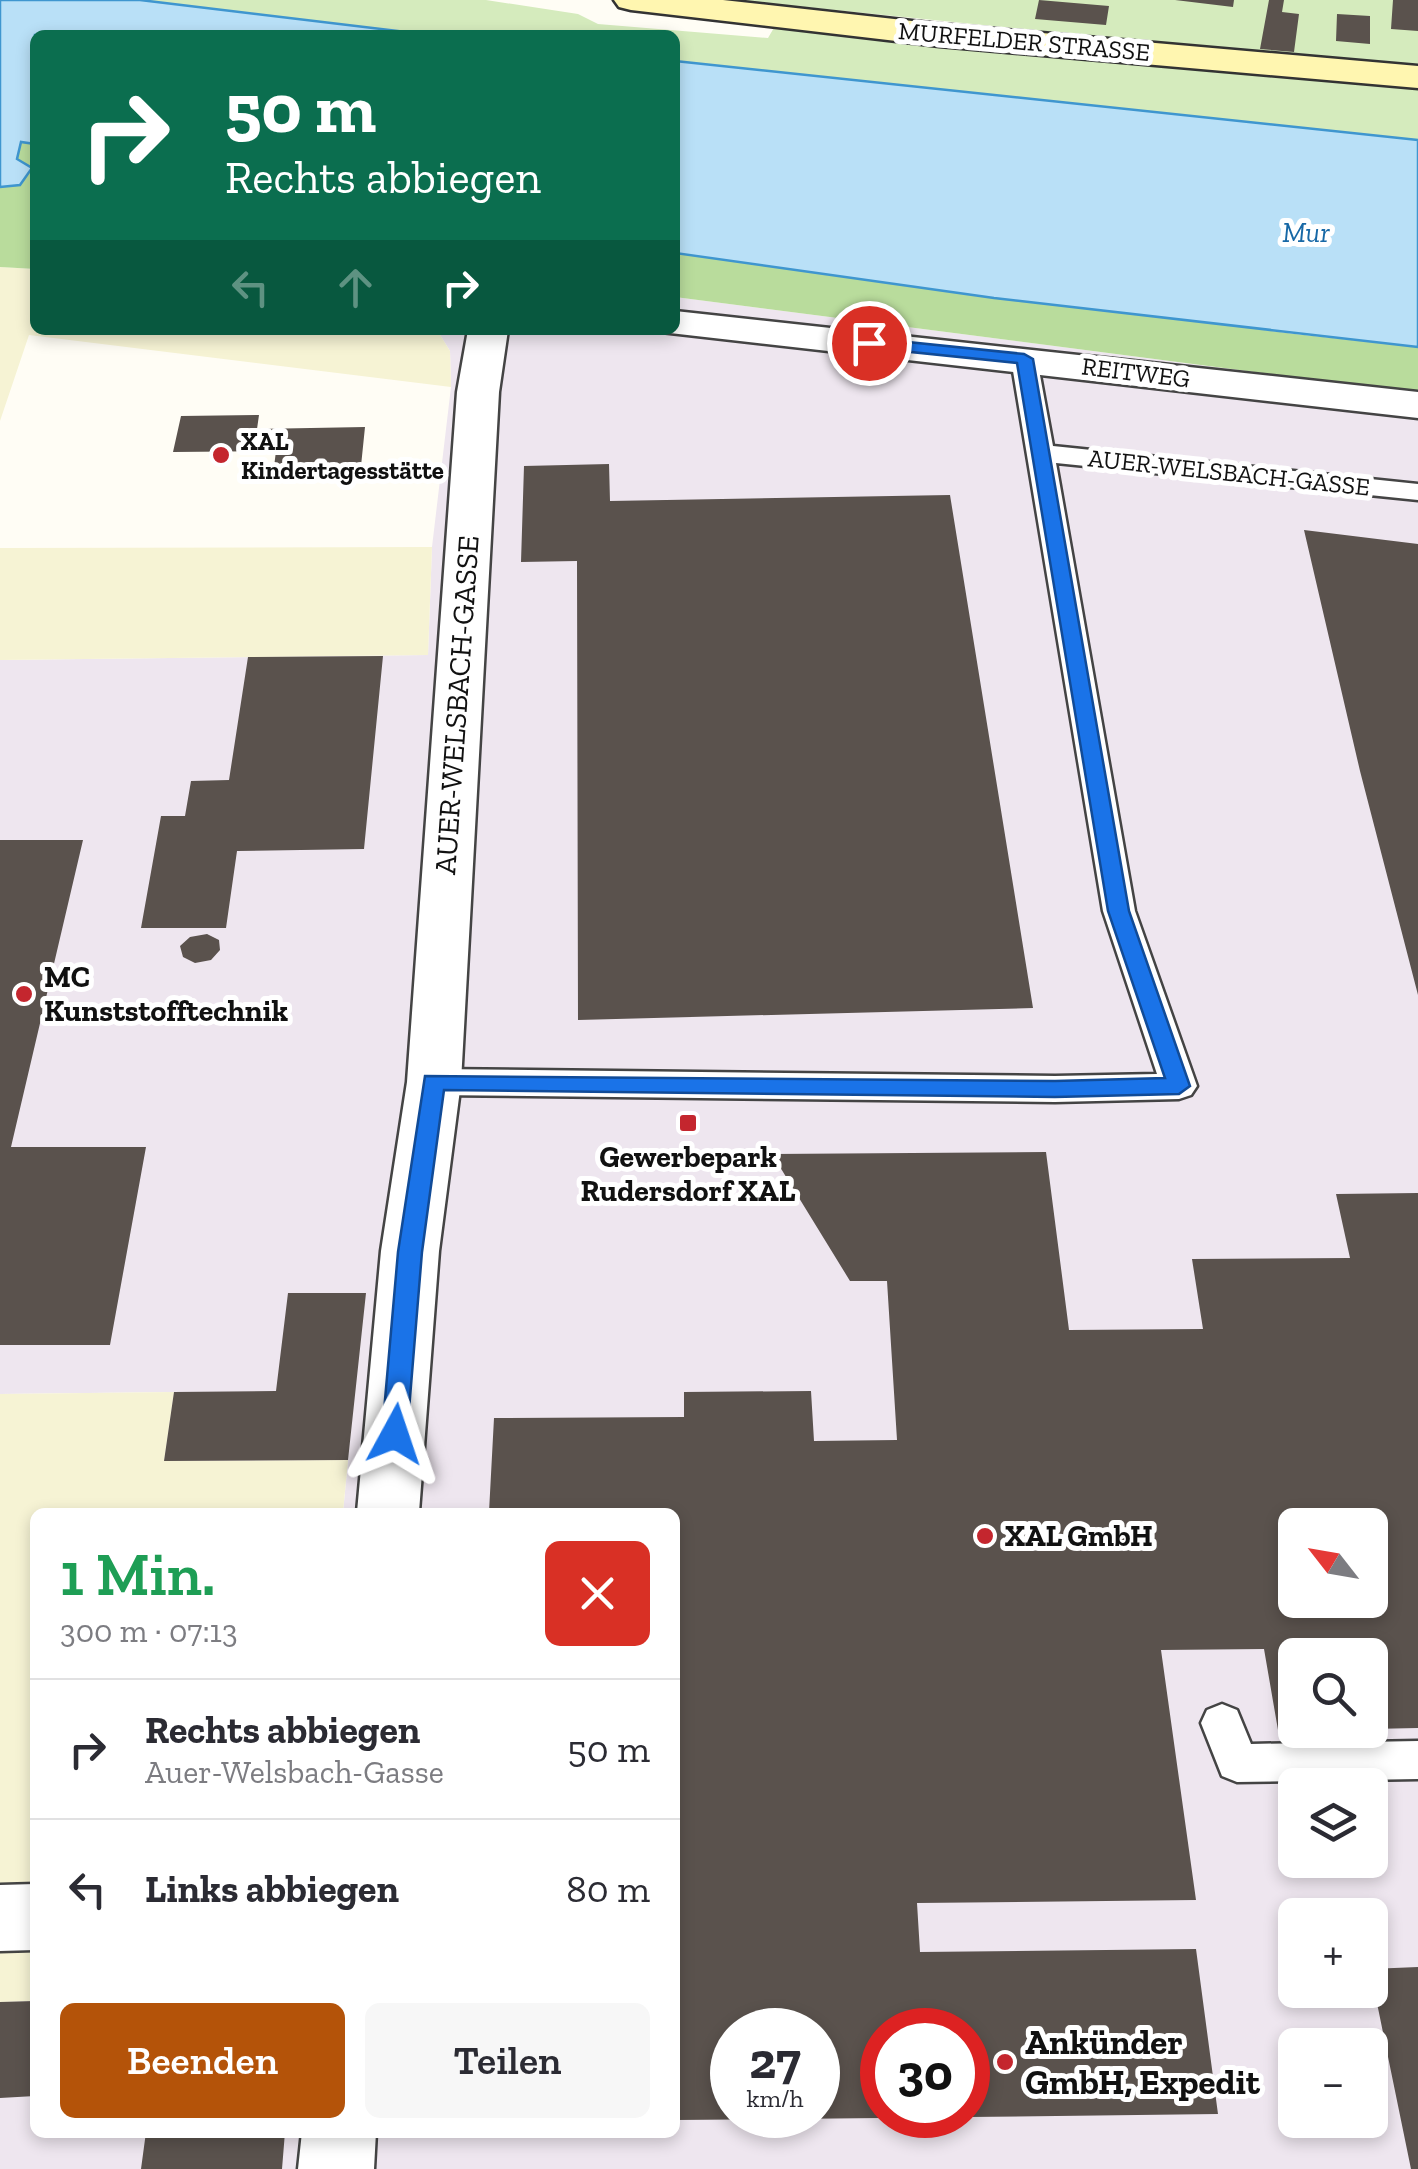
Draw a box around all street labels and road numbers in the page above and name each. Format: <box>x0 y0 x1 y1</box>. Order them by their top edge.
street label: MURFELDER STRASSE <box>897 15 1151 67</box>
street label: REITWEG <box>1080 350 1192 394</box>
street label: AUER-WELSBACH-GASSE <box>1087 442 1371 502</box>
street label: AUER-WELSBACH-GASSE <box>427 534 487 876</box>

